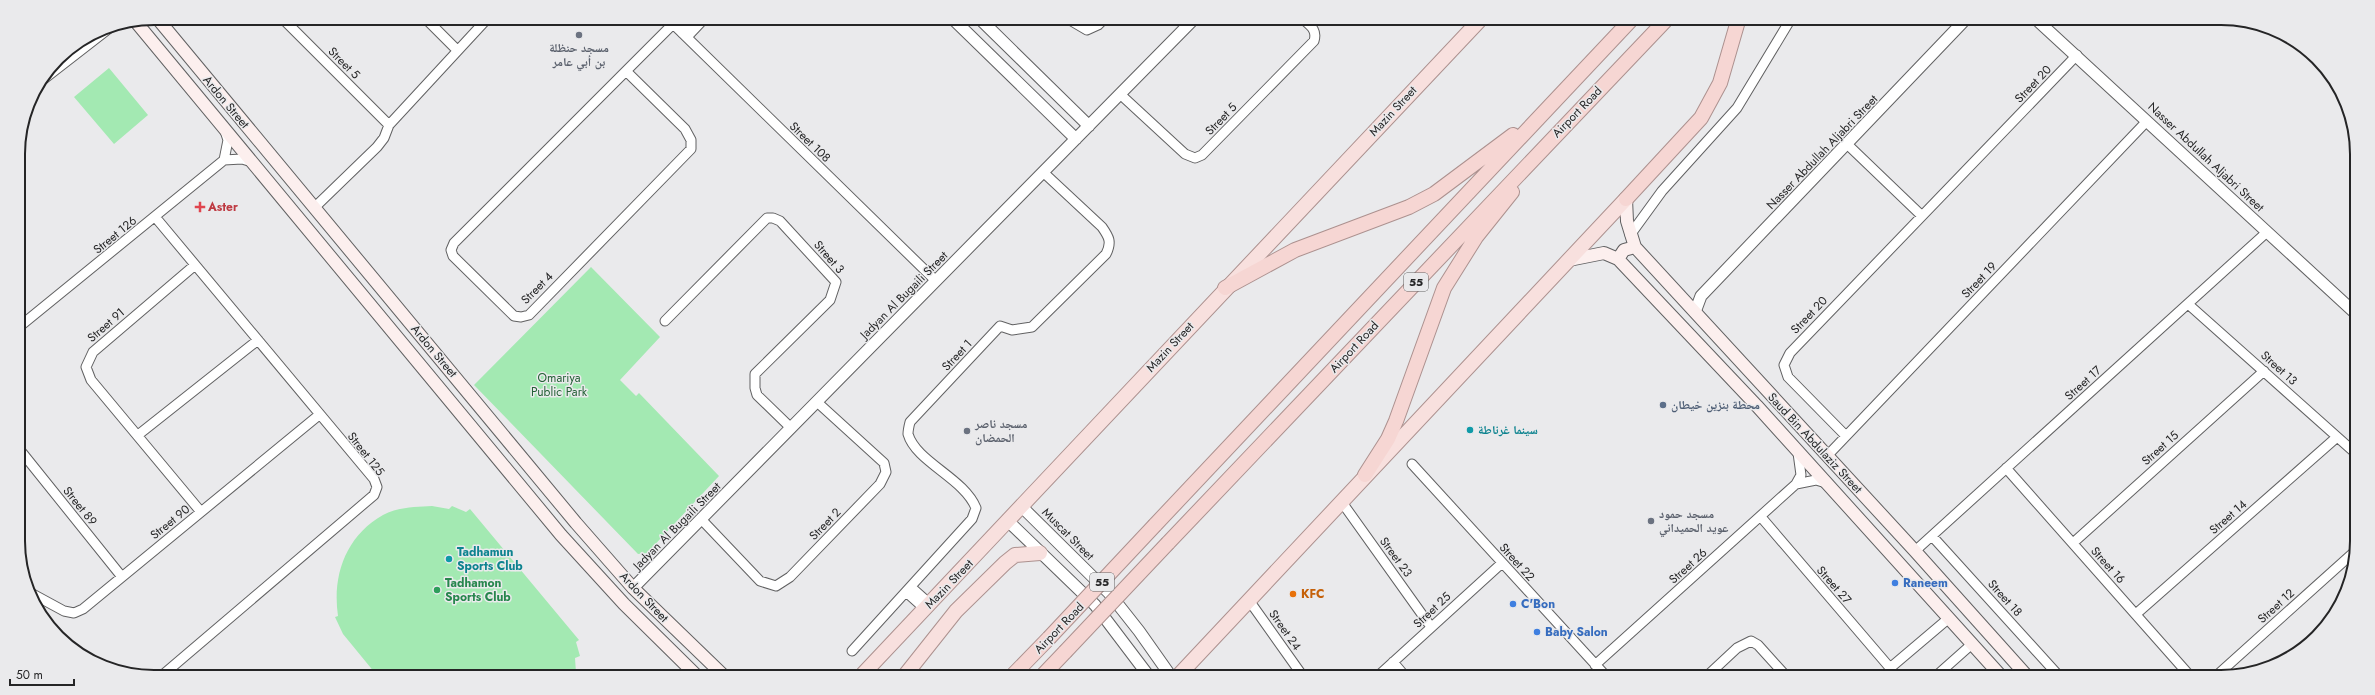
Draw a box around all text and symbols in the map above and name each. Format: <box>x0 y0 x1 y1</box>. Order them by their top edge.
marker: مسجد حنظلة بن أبي عامر <box>574 30 584 40</box>
place label: مسجد حنظلة بن أبي عامر <box>549 39 609 72</box>
street label: Street 5 <box>324 43 364 83</box>
street label: Street 20 <box>2010 61 2056 107</box>
street label: Ardon Street <box>199 72 254 132</box>
street label: Mazin Street <box>1365 82 1421 140</box>
street label: Airport Road <box>1548 82 1606 142</box>
street label: Nasser Abdullah Aljabri Street <box>1762 90 1882 213</box>
street label: Nasser Abdullah Aljabri Street <box>2144 98 2268 216</box>
street label: Street 5 <box>1201 99 1241 139</box>
street label: Street 108 <box>785 118 835 166</box>
place label: Aster <box>207 198 238 216</box>
marker: Aster <box>195 202 205 212</box>
street label: Street 126 <box>89 212 141 258</box>
street label: Street 3 <box>809 236 849 278</box>
street label: Jadyan Al Bugaili Street <box>855 247 952 344</box>
street label: Street 19 <box>1957 258 2001 302</box>
street label: Street 4 <box>517 268 557 308</box>
road number: 55 <box>1404 273 1428 291</box>
street label: Street 20 <box>1786 292 1832 338</box>
street label: Street 91 <box>83 304 129 346</box>
street label: Airport Road <box>1325 317 1383 377</box>
street label: Mazin Street <box>1142 318 1198 376</box>
street label: Ardon Street <box>407 321 462 381</box>
street label: Street 1 <box>938 335 976 375</box>
street label: Street 13 <box>2257 347 2302 390</box>
street label: Street 17 <box>2061 361 2106 404</box>
park label: Omariya Public Park <box>531 369 588 401</box>
street label: Saud Bin Abdulaziz Street <box>1764 389 1867 497</box>
place label: محطة بنزين خيطان <box>1671 396 1760 414</box>
marker: محطة بنزين خيطان <box>1658 400 1668 410</box>
place label: مسجد ناصر الحمضان <box>974 415 1028 447</box>
place label: سينما غرناطة <box>1478 421 1538 439</box>
marker: سينما غرناطة <box>1465 425 1475 435</box>
marker: مسجد ناصر الحمضان <box>962 426 972 436</box>
street label: Street 15 <box>2137 426 2183 470</box>
street label: Street 125 <box>343 428 389 480</box>
street label: Jadyan Al Bugaili Street <box>628 478 725 575</box>
street label: Street 89 <box>59 483 101 529</box>
street label: Street 14 <box>2205 496 2251 538</box>
street label: Street 90 <box>146 500 194 544</box>
street label: Street 2 <box>805 504 845 544</box>
street label: Muscat Street <box>1038 504 1098 564</box>
place label: مسجد حمود عويد الحميداني <box>1659 505 1729 538</box>
marker: مسجد حمود عويد الحميداني <box>1646 516 1656 526</box>
street label: Street 23 <box>1375 533 1417 581</box>
street label: Street 22 <box>1495 539 1539 585</box>
street label: Street 16 <box>2086 542 2130 588</box>
place label: Tadhamun Sports Club <box>457 543 523 575</box>
street label: Street 26 <box>1665 544 1711 588</box>
marker: Tadhamun Sports Club <box>444 554 454 564</box>
street label: Mazin Street <box>921 555 977 613</box>
street label: Street 27 <box>1812 562 1856 609</box>
street label: Ardon Street <box>615 568 673 626</box>
road number: 55 <box>1090 573 1114 591</box>
place label: Tadhamon Sports Club <box>445 574 511 606</box>
place label: Raneem <box>1903 574 1948 592</box>
street label: Street 18 <box>1984 576 2026 620</box>
marker: Raneem <box>1890 578 1900 588</box>
street label: Street 12 <box>2253 584 2299 628</box>
marker: Tadhamon Sports Club <box>432 585 442 595</box>
place label: KFC <box>1301 585 1324 603</box>
street label: Street 25 <box>1409 588 1455 632</box>
marker: KFC <box>1288 589 1298 599</box>
place label: C'Bon <box>1521 595 1555 613</box>
street label: Airport Road <box>1030 598 1088 658</box>
marker: C'Bon <box>1508 599 1518 609</box>
street label: Street 24 <box>1264 606 1306 654</box>
place label: Baby Salon <box>1545 623 1608 641</box>
marker: Baby Salon <box>1532 627 1542 637</box>
scale bar <box>10 661 74 687</box>
text: 50 m <box>16 666 43 684</box>

